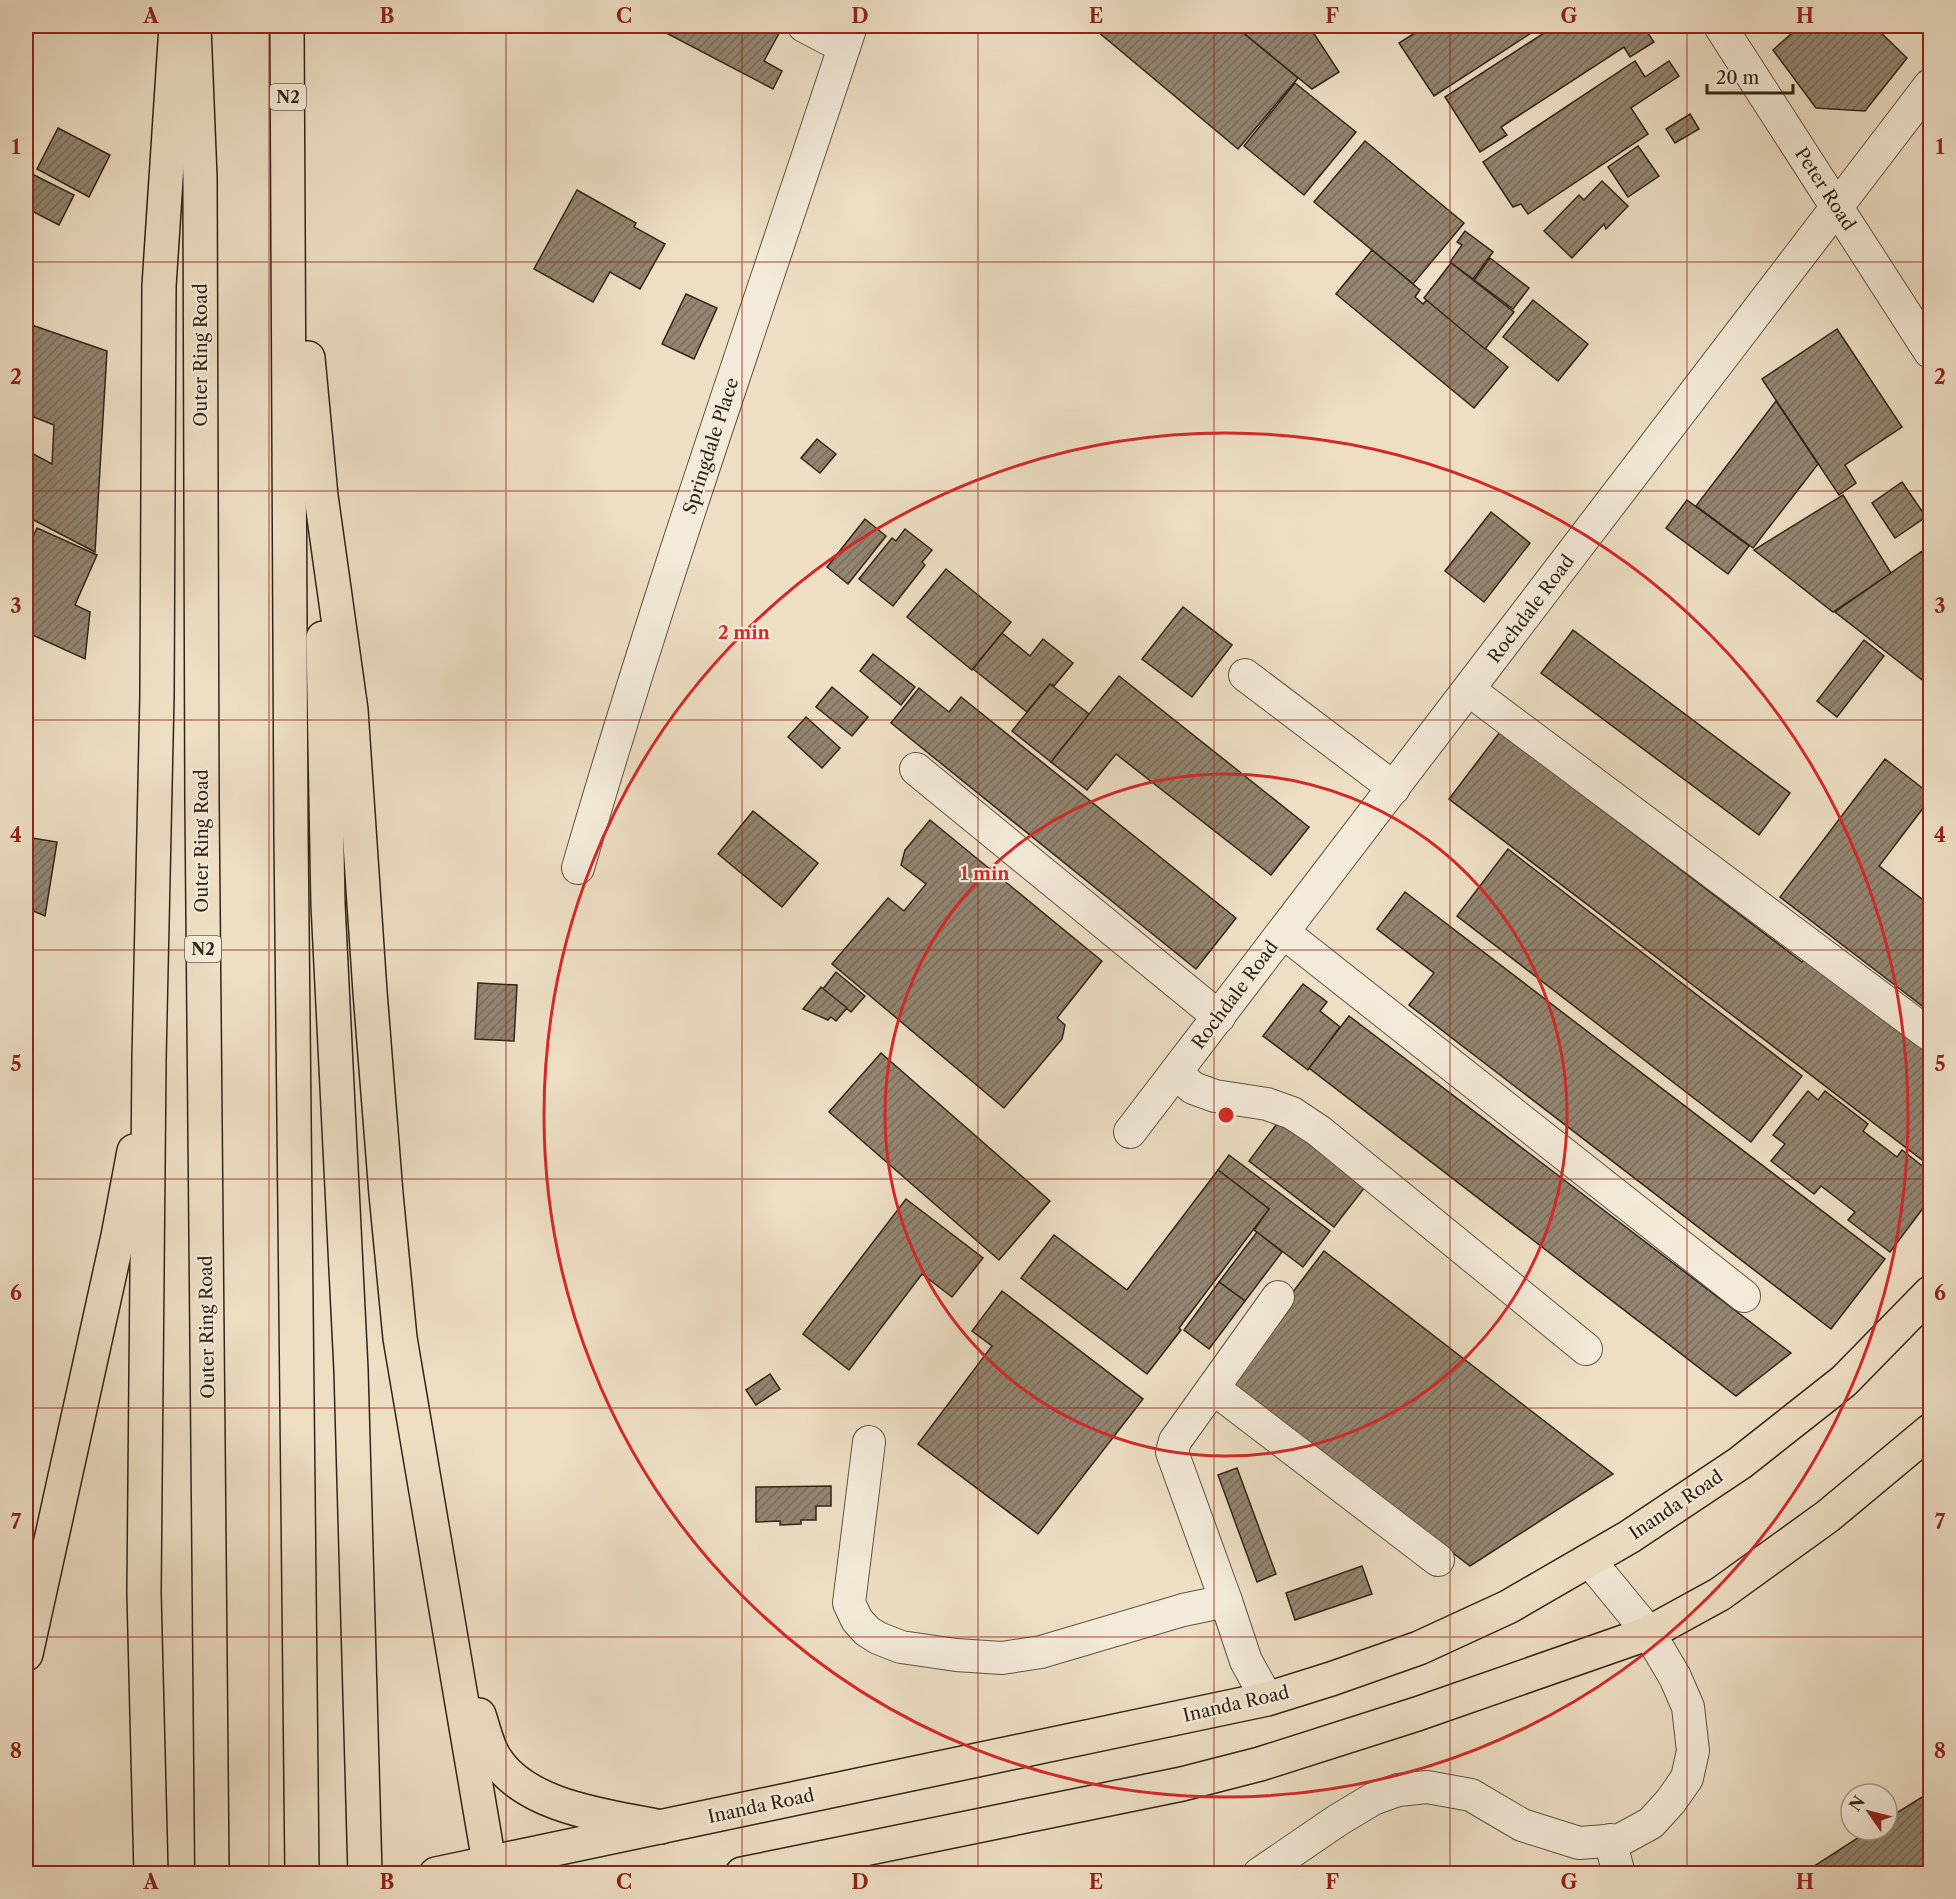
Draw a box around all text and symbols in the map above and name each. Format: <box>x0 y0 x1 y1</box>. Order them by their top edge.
text: A <box>142 4 159 28</box>
text: B <box>380 4 395 28</box>
text: C <box>616 4 632 28</box>
text: D <box>851 4 869 28</box>
text: E <box>1089 4 1103 28</box>
text: F <box>1325 4 1339 28</box>
text: G <box>1561 4 1578 28</box>
text: H <box>1796 4 1814 28</box>
scale bar <box>1707 57 1792 95</box>
text: 20 m <box>1716 67 1760 89</box>
road number: N2 <box>270 84 306 110</box>
text: 1 <box>12 135 21 159</box>
text: 1 <box>1936 135 1945 159</box>
street label: Peter Road <box>1790 143 1860 235</box>
street label: Outer Ring Road <box>190 283 212 427</box>
text: 2 <box>10 365 22 389</box>
text: 2 <box>1934 365 1946 389</box>
street label: Springdale Place <box>679 375 743 517</box>
street label: Rochdale Road <box>1483 550 1579 668</box>
text: 3 <box>10 594 22 618</box>
text: 3 <box>1934 594 1946 618</box>
text: 2 min <box>718 622 771 644</box>
street label: Outer Ring Road <box>191 769 213 913</box>
text: 4 <box>10 823 22 847</box>
text: 4 <box>1934 823 1946 847</box>
text: 1 min <box>960 863 1010 885</box>
road number: N2 <box>185 936 221 962</box>
street label: Rochdale Road <box>1187 936 1283 1054</box>
text: 5 <box>10 1052 22 1076</box>
text: 5 <box>1934 1052 1946 1076</box>
centre of rings <box>1216 1105 1236 1125</box>
street label: Outer Ring Road <box>195 1255 219 1399</box>
text: 6 <box>10 1281 22 1305</box>
text: 6 <box>1934 1281 1946 1305</box>
street label: Inanda Road <box>1625 1466 1727 1544</box>
text: 7 <box>11 1510 22 1534</box>
text: 7 <box>1935 1510 1946 1534</box>
street label: Inanda Road <box>1181 1681 1291 1727</box>
text: 8 <box>10 1739 22 1763</box>
text: 8 <box>1934 1739 1946 1763</box>
north arrow <box>1839 1782 1899 1842</box>
street label: Inanda Road <box>706 1784 816 1828</box>
text: N <box>1845 1792 1869 1815</box>
text: A <box>142 1870 159 1894</box>
text: B <box>380 1870 395 1894</box>
text: C <box>616 1870 632 1894</box>
text: D <box>851 1870 869 1894</box>
text: E <box>1089 1870 1103 1894</box>
text: F <box>1325 1870 1339 1894</box>
text: G <box>1561 1870 1578 1894</box>
text: H <box>1796 1870 1814 1894</box>

